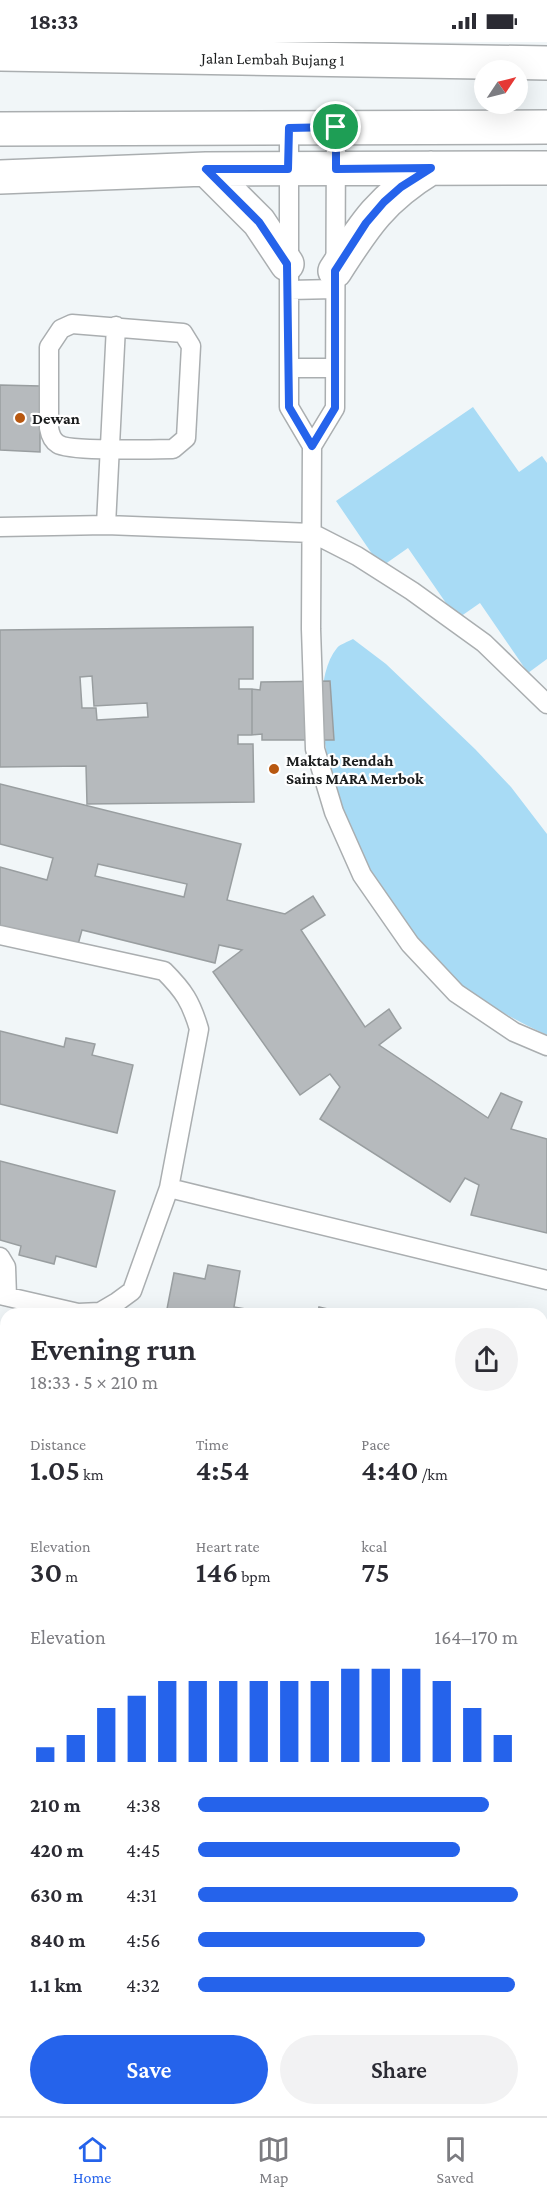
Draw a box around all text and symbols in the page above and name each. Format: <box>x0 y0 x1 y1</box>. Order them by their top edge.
text: 18:33 <box>30 9 79 34</box>
street label: Jalan Lembah Bujang 1 <box>199 49 345 70</box>
north arrow <box>474 60 528 114</box>
map controls <box>474 60 528 114</box>
pin <box>310 101 361 152</box>
icon: arrive <box>319 110 352 143</box>
place label: Dewan <box>32 410 80 427</box>
marker: Dewan <box>13 411 27 425</box>
place label: Maktab Rendah Sains MARA Merbok <box>286 752 424 787</box>
marker: Maktab Rendah Sains MARA Merbok <box>267 762 281 776</box>
button: share <box>455 1328 518 1391</box>
text: Evening run <box>30 1330 196 1367</box>
text: 18:33 · 5 × 210 m <box>30 1371 158 1393</box>
text: Distance <box>30 1436 86 1453</box>
text: Time <box>196 1436 228 1453</box>
text: Pace <box>361 1436 390 1453</box>
text: 1.05 <box>30 1453 80 1486</box>
text: 4:54 <box>196 1453 250 1486</box>
text: 4:40 <box>361 1453 419 1486</box>
text: km <box>80 1466 104 1483</box>
text: /km <box>419 1466 448 1483</box>
text: Elevation <box>30 1538 91 1555</box>
text: Heart rate <box>196 1538 260 1555</box>
text: kcal <box>361 1538 387 1555</box>
text: 30 <box>30 1555 62 1588</box>
text: 146 <box>196 1555 238 1588</box>
text: 75 <box>361 1555 390 1588</box>
text: m <box>62 1568 78 1585</box>
text: bpm <box>238 1568 271 1585</box>
text: Elevation <box>30 1626 106 1648</box>
text: 164–170 m <box>435 1626 518 1648</box>
text: 210 m <box>30 1794 81 1816</box>
text: 4:38 <box>126 1794 161 1816</box>
text: 420 m <box>30 1839 84 1861</box>
text: 4:45 <box>126 1839 160 1861</box>
text: 630 m <box>30 1884 83 1906</box>
text: 4:31 <box>126 1884 157 1906</box>
text: 840 m <box>30 1929 85 1951</box>
text: 4:56 <box>126 1929 160 1951</box>
text: 1.1 km <box>30 1974 82 1996</box>
text: 4:32 <box>126 1974 160 1996</box>
button: Save <box>30 2035 268 2104</box>
button: Share <box>280 2035 518 2104</box>
tab: Home <box>73 2133 111 2186</box>
tab: Map <box>257 2133 290 2186</box>
tab: Saved <box>436 2133 474 2186</box>

